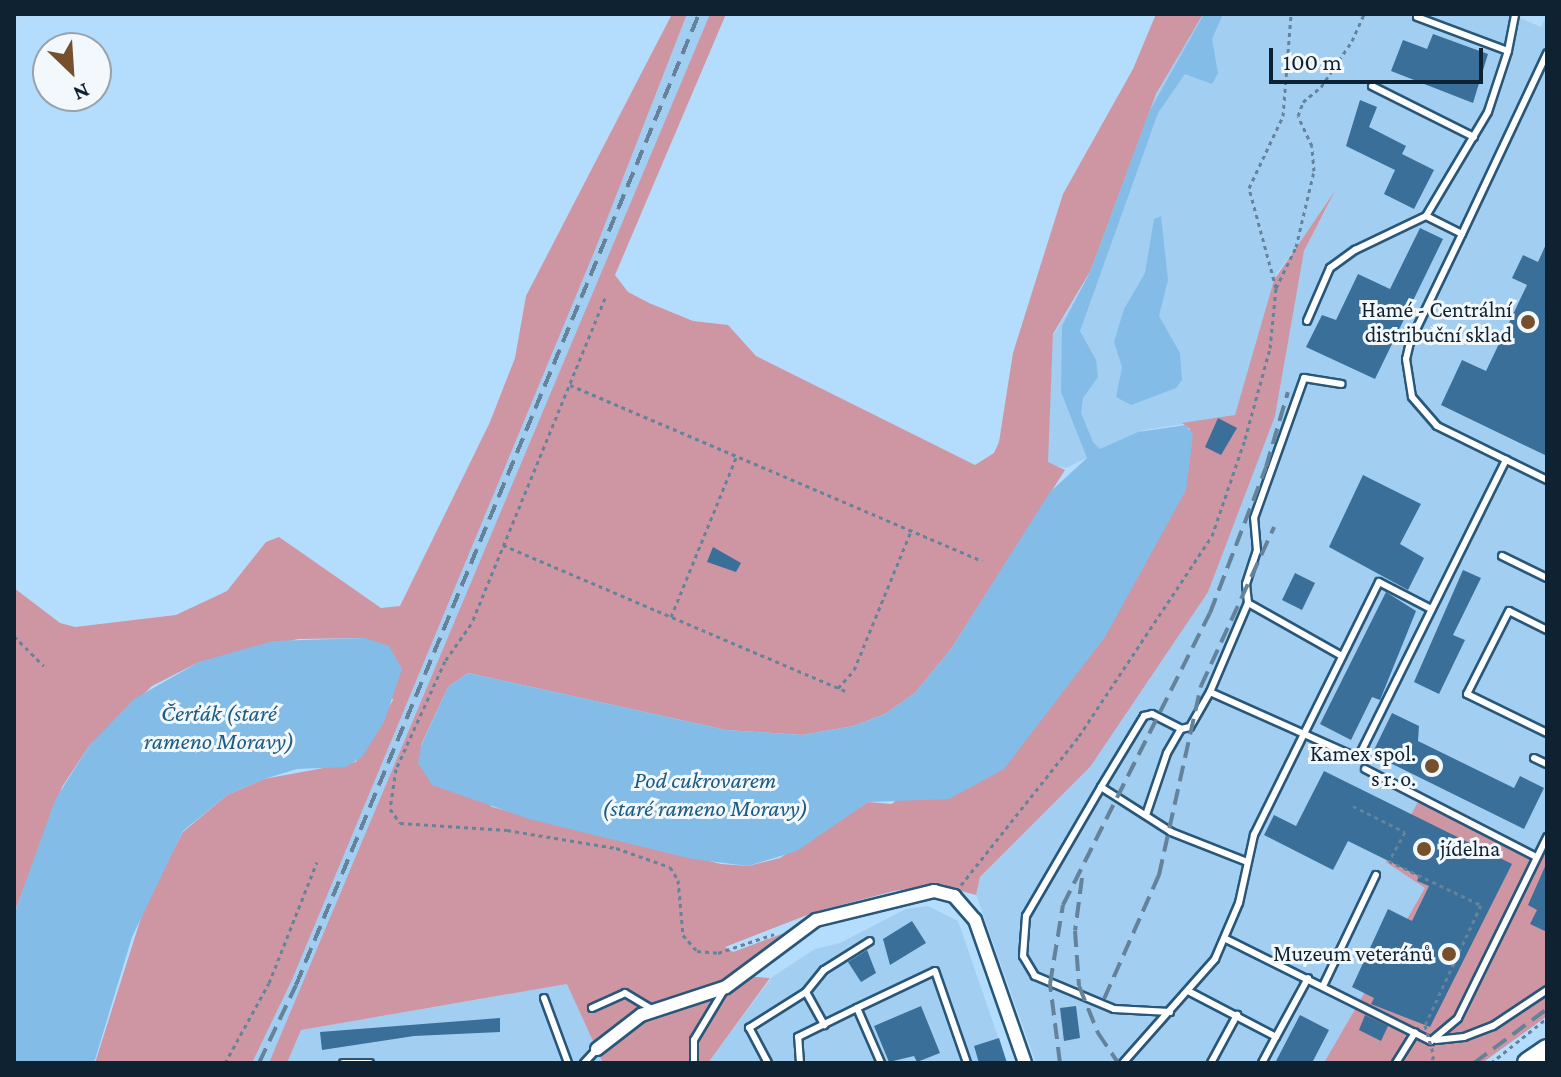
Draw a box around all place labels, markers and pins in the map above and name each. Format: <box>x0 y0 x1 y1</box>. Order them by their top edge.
place label: Hamé - Centrální distribuční sklad <box>1361 296 1512 348</box>
marker: Hamé - Centrální distribuční sklad <box>1519 313 1537 331</box>
place label: Kamex spol. s r. o. <box>1310 740 1416 792</box>
marker: Kamex spol. s r. o. <box>1423 757 1441 775</box>
place label: jídelna <box>1440 836 1500 862</box>
marker: jídelna <box>1415 840 1433 858</box>
place label: Muzeum veteránů <box>1273 941 1433 967</box>
marker: Muzeum veteránů <box>1440 945 1458 963</box>

